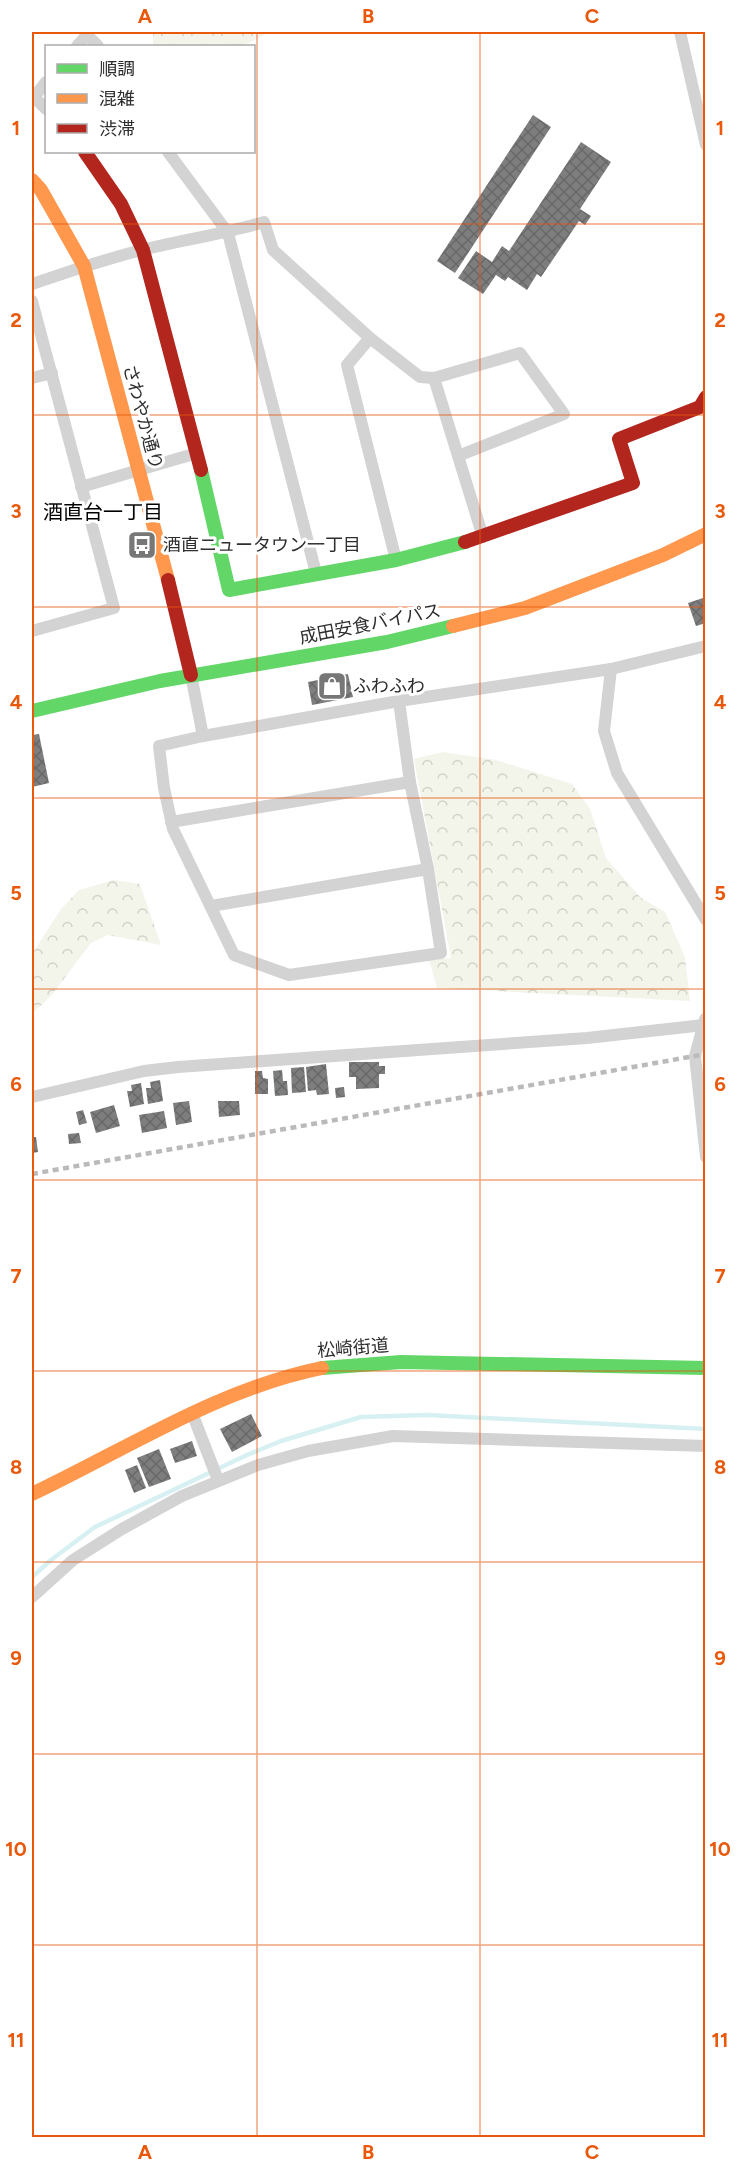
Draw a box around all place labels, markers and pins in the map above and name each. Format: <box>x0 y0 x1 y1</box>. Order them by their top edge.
bus stop icon: 酒直ニュータウン一丁目 <box>126 529 158 561</box>
place label: 酒直ニュータウン一丁目 <box>163 534 361 556</box>
shop icon: ふわふわ <box>316 670 348 702</box>
place label: ふわふわ <box>353 675 425 697</box>

